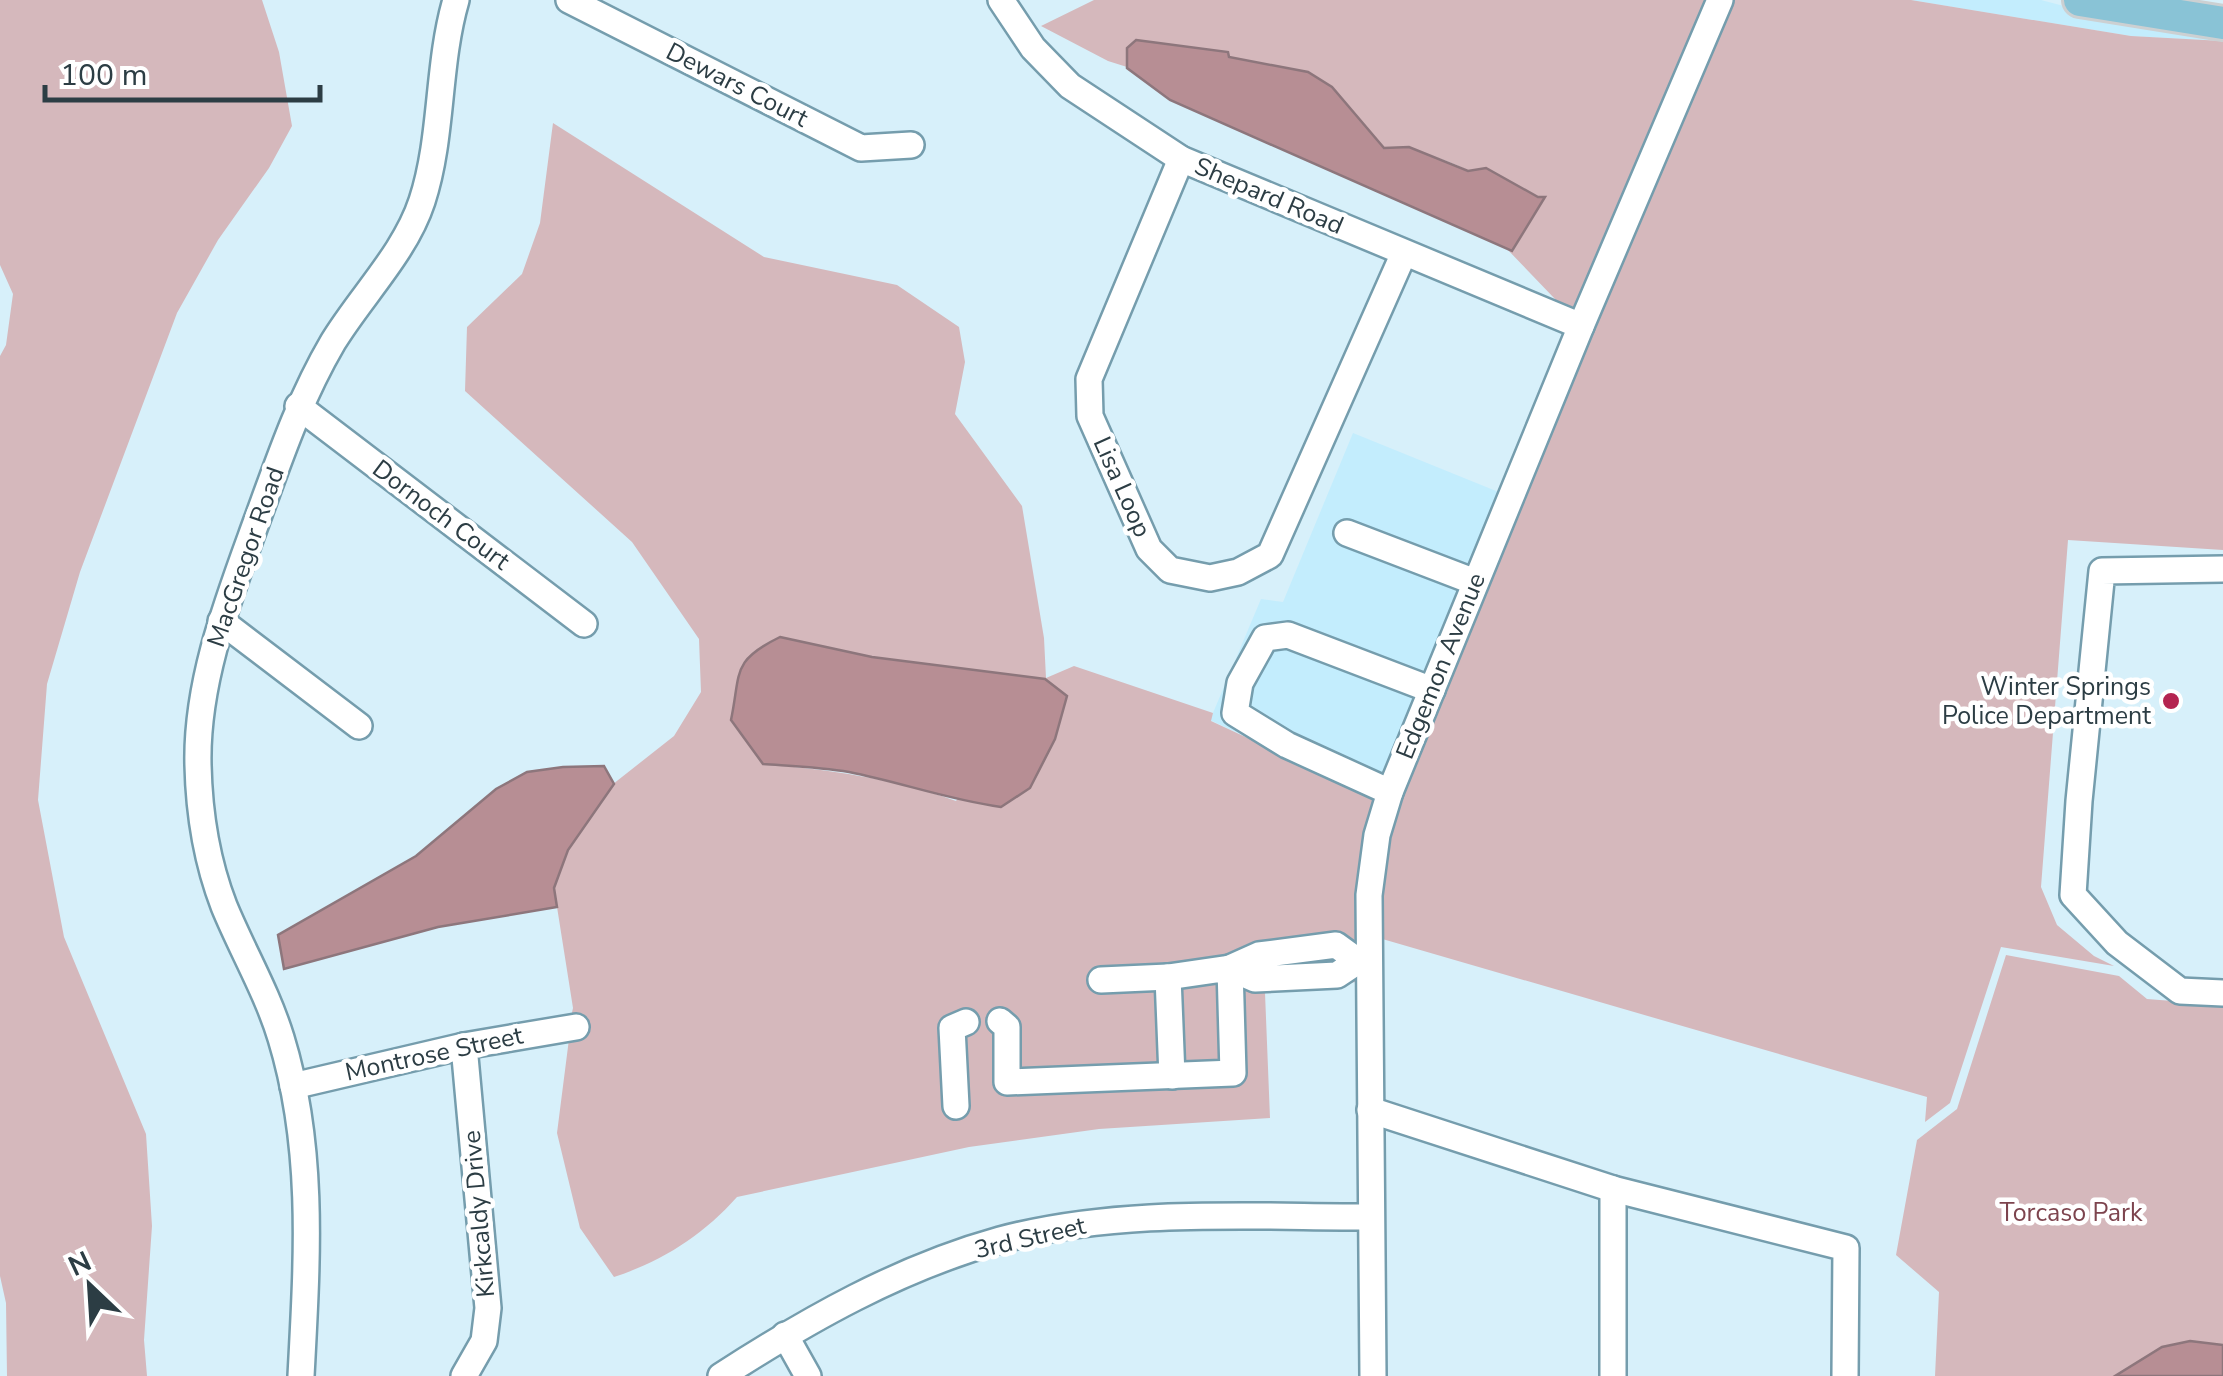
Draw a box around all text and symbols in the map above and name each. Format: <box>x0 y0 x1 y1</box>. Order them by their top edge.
street label: Dewars Court <box>660 35 814 135</box>
scale bar <box>45 40 320 102</box>
text: 100 m <box>60 55 147 96</box>
street label: Shepard Road <box>1189 149 1349 243</box>
street label: Lisa Loop <box>1085 431 1159 543</box>
street label: Dornoch Court <box>365 452 517 578</box>
street label: MacGregor Road <box>199 462 293 652</box>
street label: Edgemon Avenue <box>1388 568 1494 764</box>
place label: Winter Springs Police Department <box>1942 670 2151 733</box>
marker: Winter Springs Police Department <box>2160 690 2182 712</box>
street label: Montrose Street <box>342 1019 526 1089</box>
street label: Kirkcaldy Drive <box>455 1129 503 1299</box>
park label: Torcaso Park <box>2000 1196 2143 1230</box>
street label: 3rd Street <box>971 1209 1089 1267</box>
north arrow <box>40 1236 140 1336</box>
text: N <box>62 1243 97 1286</box>

